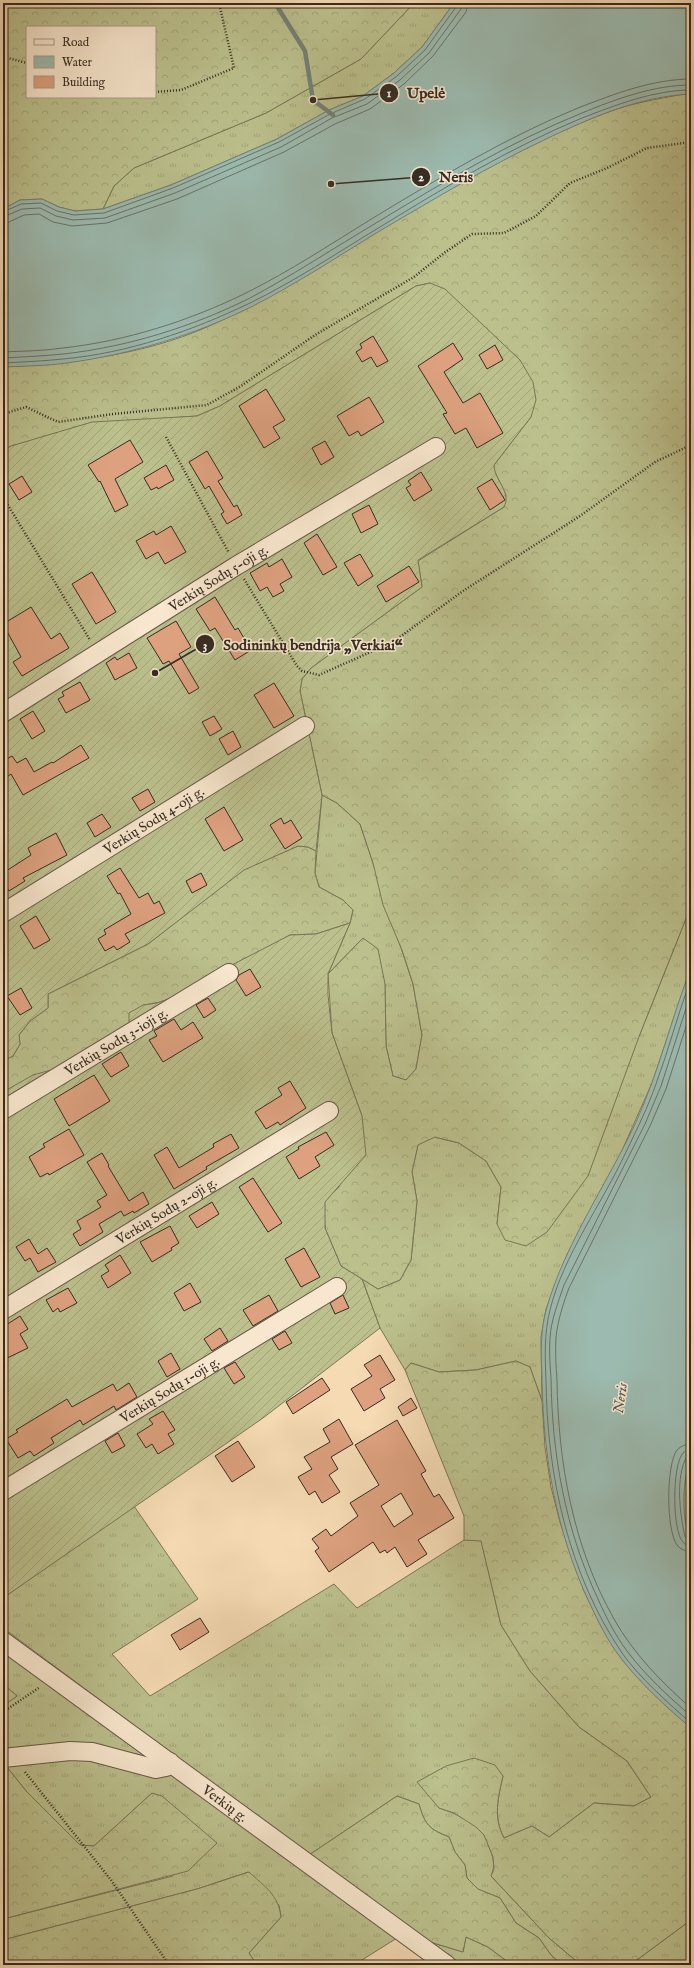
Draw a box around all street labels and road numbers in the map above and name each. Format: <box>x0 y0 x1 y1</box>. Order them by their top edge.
street label: Verkių Sodų 5-oji g. <box>165 541 272 617</box>
street label: Verkių Sodų 4-oji g. <box>99 783 208 859</box>
street label: Verkių Sodų 3-ioji g. <box>61 1004 171 1081</box>
street label: Verkių Sodų 2-oji g. <box>112 1174 220 1250</box>
street label: Verkių Sodų 1-oji g. <box>116 1353 223 1428</box>
street label: Verkių g. <box>197 1781 251 1827</box>

